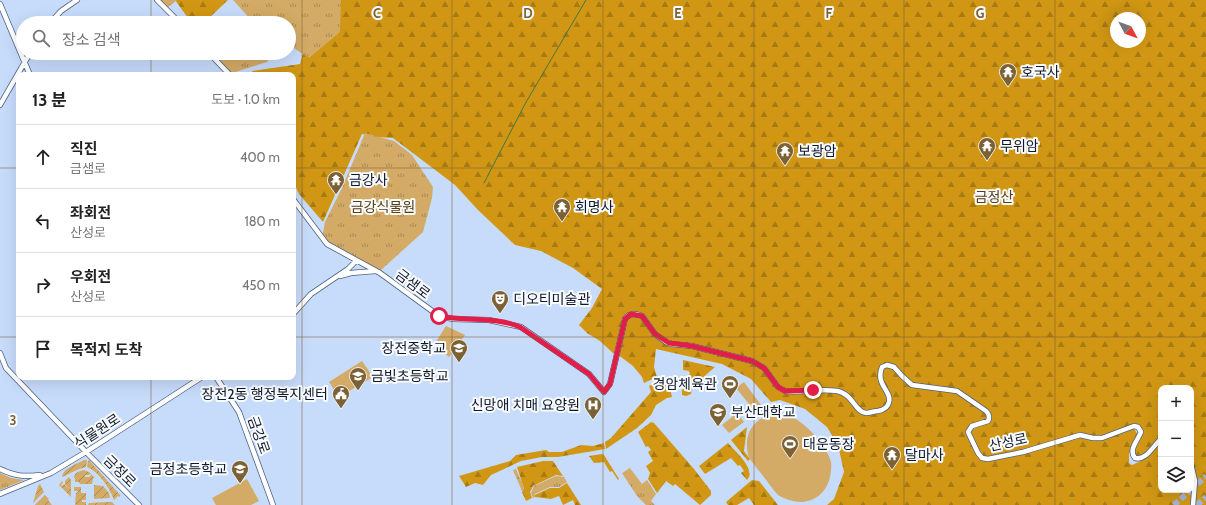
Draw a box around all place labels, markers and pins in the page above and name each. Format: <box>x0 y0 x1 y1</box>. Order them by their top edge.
temple icon: 호국사 <box>998 62 1018 87</box>
place label: 호국사 <box>1021 63 1060 81</box>
temple icon: 무위암 <box>977 136 997 161</box>
place label: 무위암 <box>1000 137 1039 155</box>
temple icon: 보광암 <box>775 141 795 166</box>
place label: 보광암 <box>798 142 837 160</box>
temple icon: 금강사 <box>326 170 346 195</box>
place label: 금강사 <box>349 171 388 189</box>
temple icon: 회명사 <box>552 197 572 222</box>
place label: 회명사 <box>575 198 614 216</box>
theatre icon: 디오티미술관 <box>490 289 510 314</box>
place label: 디오티미술관 <box>513 290 590 308</box>
school or university icon: 장전중학교 <box>449 338 469 363</box>
place label: 장전중학교 <box>382 339 446 357</box>
school or university icon: 금빛초등학교 <box>348 366 368 391</box>
place label: 금빛초등학교 <box>371 367 448 385</box>
sports icon: 경암체육관 <box>720 374 740 399</box>
place label: 경암체육관 <box>653 375 717 393</box>
public building icon: 장전2동 행정복지센터 <box>331 384 351 409</box>
place label: 장전2동 행정복지센터 <box>202 385 328 403</box>
hospital icon: 신망애 치매 요양원 <box>583 395 603 420</box>
place label: 신망애 치매 요양원 <box>471 396 580 414</box>
school or university icon: 부산대학교 <box>708 402 728 427</box>
place label: 부산대학교 <box>731 403 796 421</box>
sports icon: 대운동장 <box>780 434 800 459</box>
place label: 대운동장 <box>803 435 855 453</box>
temple icon: 달마사 <box>882 445 902 470</box>
place label: 달마사 <box>905 446 944 464</box>
school or university icon: 금정초등학교 <box>230 459 250 484</box>
place label: 금정초등학교 <box>150 460 227 478</box>

